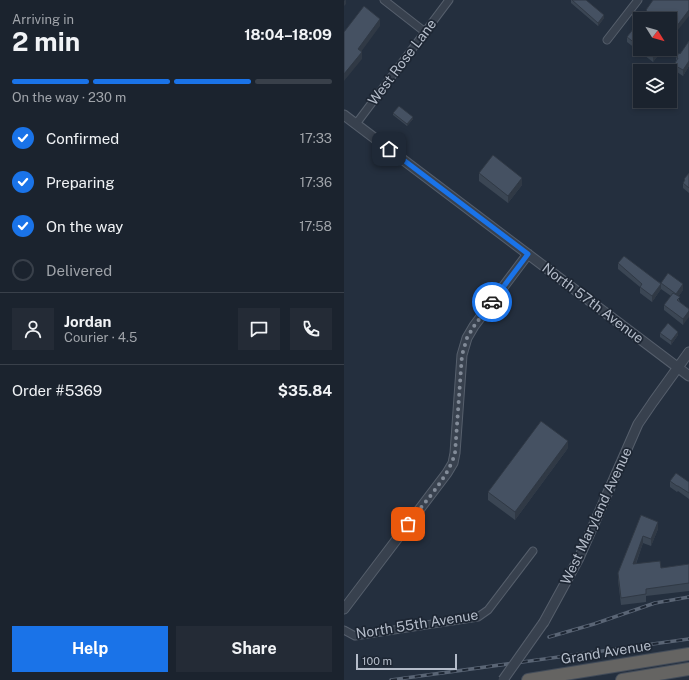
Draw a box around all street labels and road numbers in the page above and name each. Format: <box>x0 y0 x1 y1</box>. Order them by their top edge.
street label: West Rose Lane <box>364 16 440 108</box>
street label: North 57th Avenue <box>539 260 647 346</box>
street label: West Maryland Avenue <box>557 445 635 587</box>
street label: North 55th Avenue <box>355 606 479 642</box>
street label: Grand Avenue <box>560 637 652 667</box>

